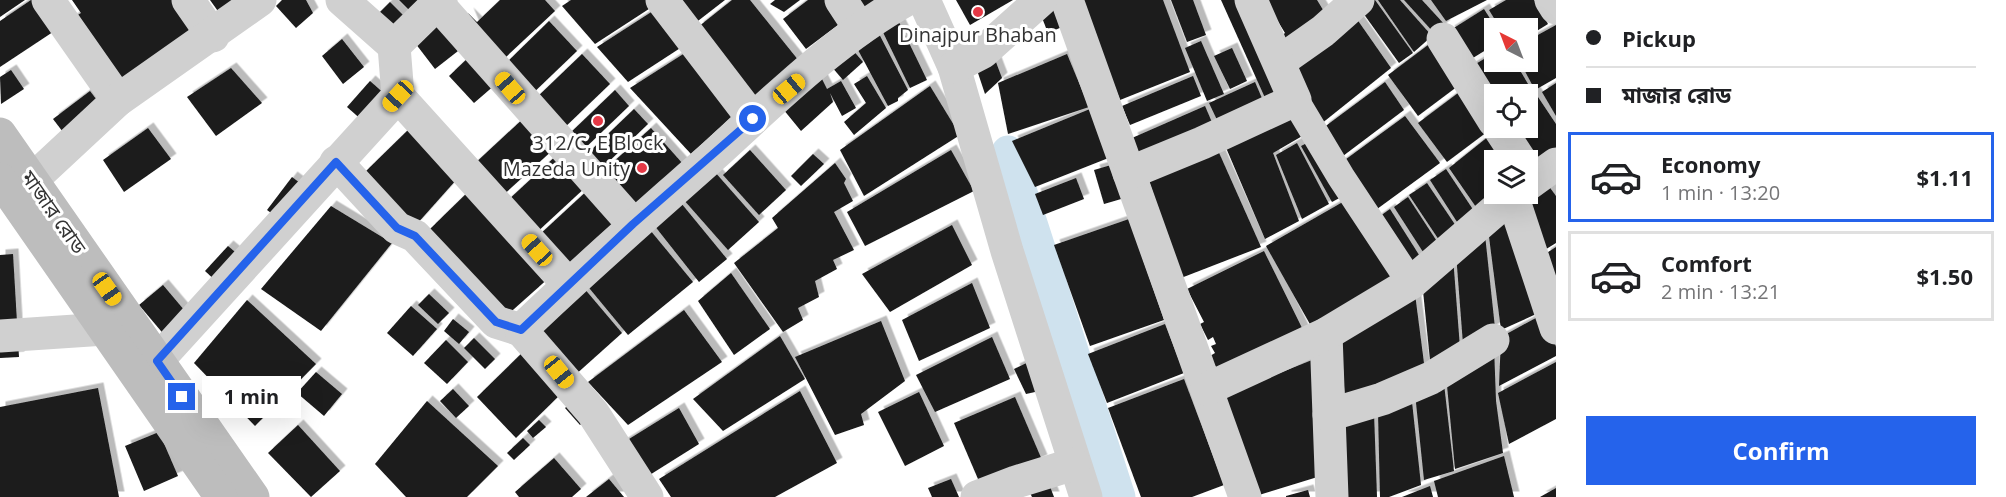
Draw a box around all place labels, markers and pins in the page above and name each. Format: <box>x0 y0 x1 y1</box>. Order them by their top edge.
marker: Dinajpur Bhaban <box>971 5 985 19</box>
place label: Dinajpur Bhaban <box>899 21 1057 48</box>
marker: 312/C, E Block <box>591 114 605 128</box>
place label: 312/C, E Block <box>532 129 664 156</box>
place label: Mazeda Unity <box>503 155 631 182</box>
marker: Mazeda Unity <box>635 161 649 175</box>

